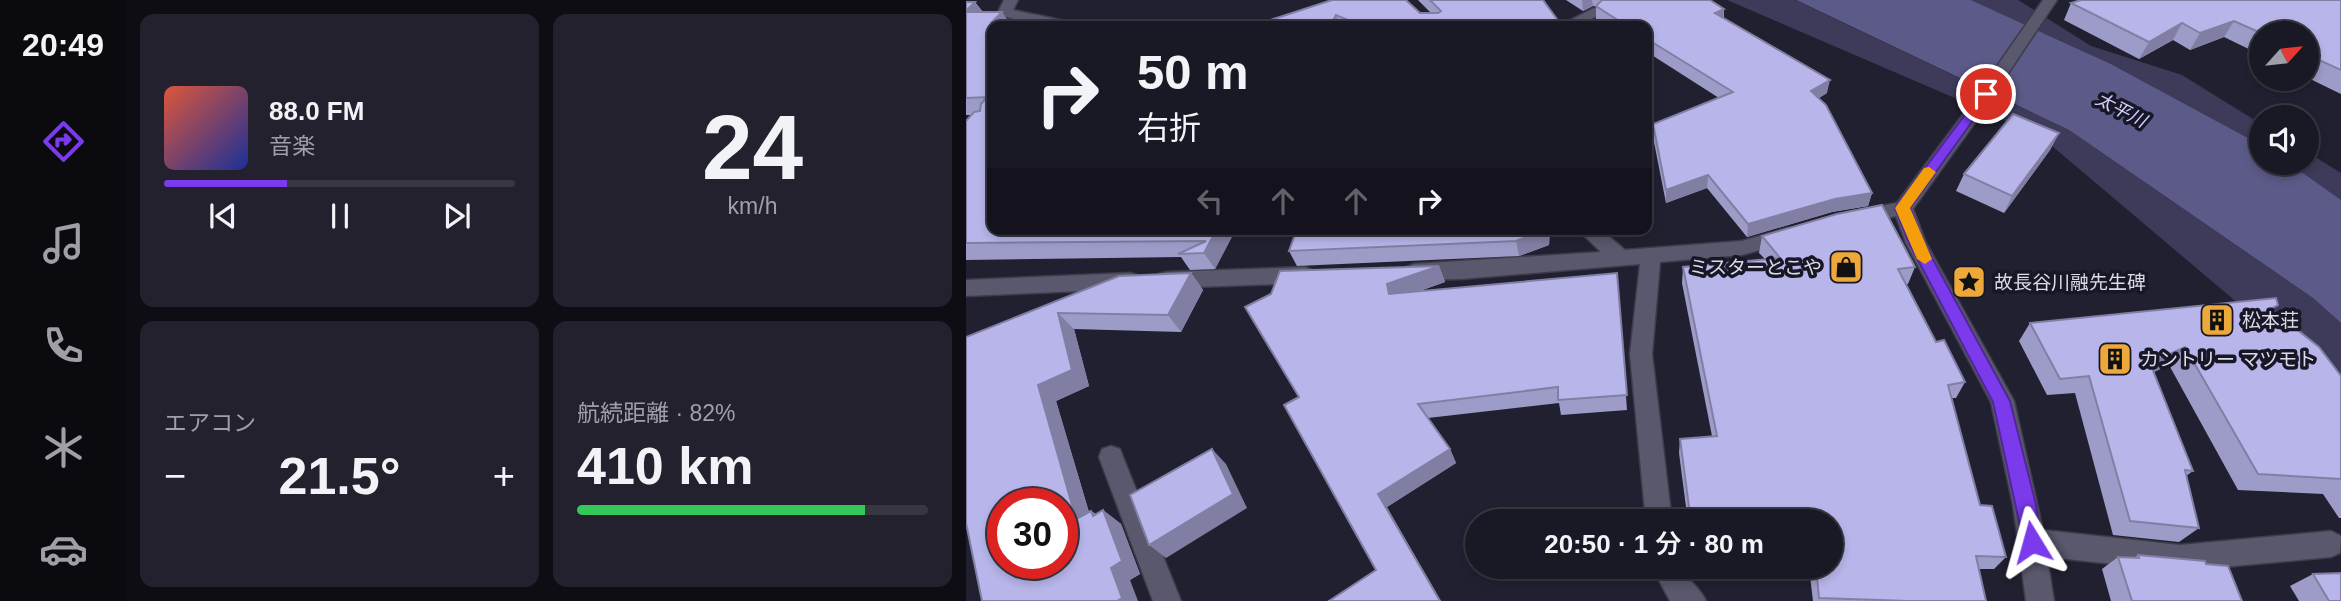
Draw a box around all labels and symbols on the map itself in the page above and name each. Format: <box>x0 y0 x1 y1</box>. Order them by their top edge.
north arrow <box>2249 21 2319 91</box>
pin <box>1956 64 2016 124</box>
water label: 太平川 <box>2092 89 2151 132</box>
shop icon: ミスターとこや <box>1827 248 1865 286</box>
place label: ミスターとこや <box>1689 257 1822 278</box>
place icon: 故長谷川融先生碑 <box>1950 263 1988 301</box>
place label: 故長谷川融先生碑 <box>1994 272 2146 293</box>
building icon: 松本荘 <box>2198 301 2236 339</box>
place label: 松本荘 <box>2242 310 2299 331</box>
building icon: カントリー マツモト <box>2096 340 2134 378</box>
place label: カントリー マツモト <box>2140 349 2316 370</box>
speed limit sign: 30 <box>987 488 1078 579</box>
position arrow <box>1995 505 2069 579</box>

